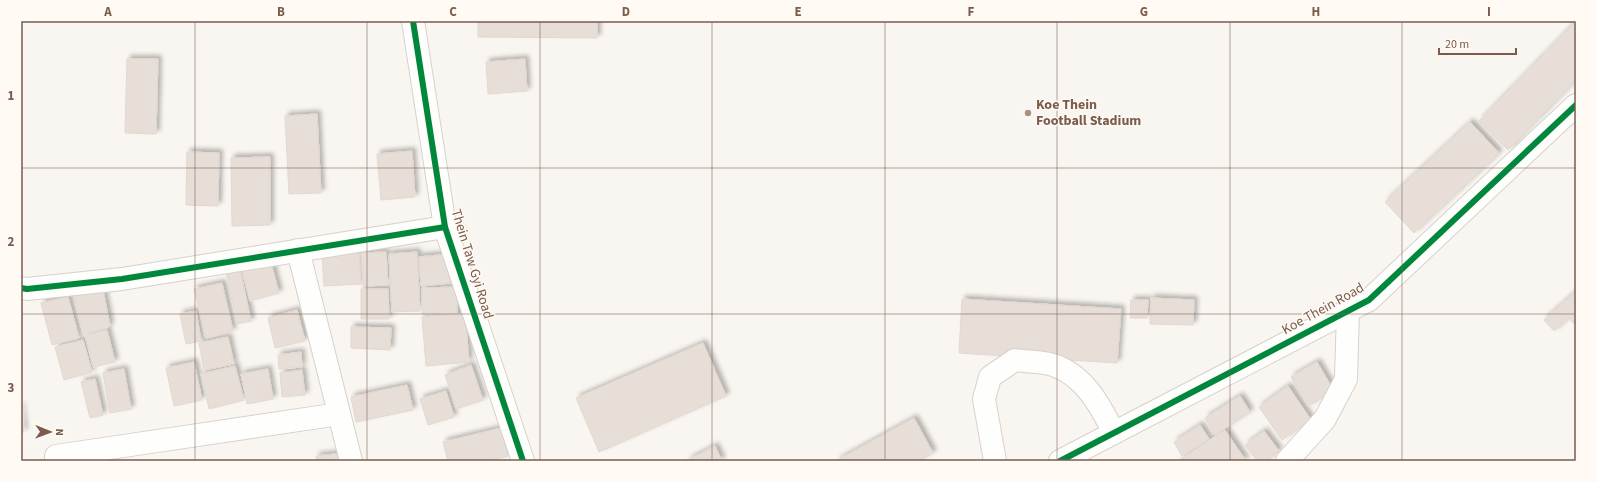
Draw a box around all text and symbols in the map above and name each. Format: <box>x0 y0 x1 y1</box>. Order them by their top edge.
text: A <box>103 3 112 21</box>
text: B <box>277 3 285 21</box>
text: C <box>449 3 457 21</box>
text: D <box>622 3 630 21</box>
text: E <box>794 3 802 21</box>
text: F <box>968 3 975 21</box>
text: G <box>1140 3 1148 21</box>
text: H <box>1312 3 1320 21</box>
text: I <box>1487 3 1491 21</box>
scale bar <box>1439 30 1516 56</box>
text: 20 m <box>1445 36 1469 53</box>
text: 1 <box>8 87 15 105</box>
place label: Koe Thein Football Stadium <box>1036 95 1141 131</box>
marker: Koe Thein Football Stadium <box>1023 108 1033 118</box>
street label: Thein Taw Gyi Road <box>446 207 498 321</box>
text: 2 <box>8 233 15 251</box>
street label: Koe Thein Road <box>1278 278 1368 340</box>
text: 3 <box>8 379 15 397</box>
north arrow <box>30 412 70 452</box>
text: N <box>52 428 67 436</box>

